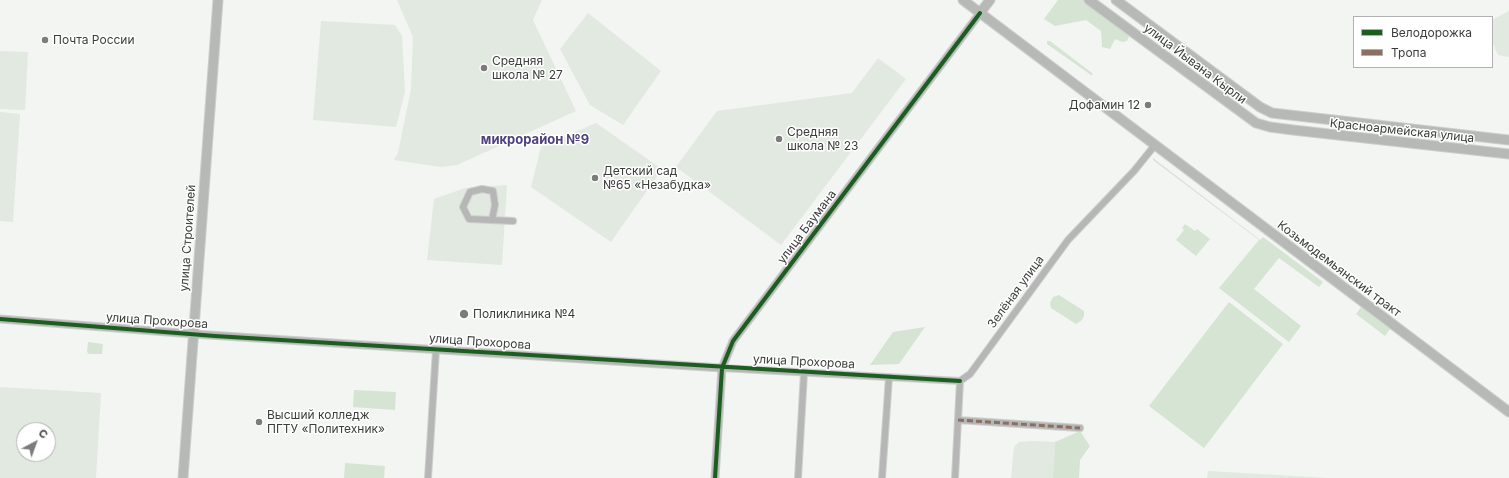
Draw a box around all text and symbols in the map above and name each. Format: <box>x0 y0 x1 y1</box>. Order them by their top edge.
legend <box>1353 16 1493 68</box>
street label: улица Йывана Кырли <box>1141 21 1249 107</box>
text: Велодорожка <box>1391 25 1472 40</box>
place label: Почта России <box>53 33 135 47</box>
marker: Почта России <box>40 35 50 45</box>
text: Тропа <box>1391 45 1426 60</box>
place label: Средняя школа № 27 <box>492 54 563 82</box>
marker: Средняя школа № 27 <box>479 63 489 73</box>
place label: Дофамин 12 <box>1069 98 1140 112</box>
marker: Дофамин 12 <box>1143 100 1153 110</box>
street label: Красноармейская улица <box>1329 116 1475 146</box>
place label: Средняя школа № 23 <box>787 125 859 153</box>
district label: микрорайон №9 <box>481 132 589 148</box>
marker: Средняя школа № 23 <box>774 134 784 144</box>
place label: Детский сад №65 «Незабудка» <box>603 164 711 192</box>
marker: Детский сад №65 «Незабудка» <box>590 173 600 183</box>
street label: улица Строителей <box>177 184 199 292</box>
street label: улица Баумана <box>775 187 839 267</box>
street label: Козьмодемьянский тракт <box>1274 218 1404 320</box>
street label: Зелёная улица <box>985 253 1047 331</box>
place label: Поликлиника №4 <box>473 307 575 321</box>
marker: Поликлиника №4 <box>458 308 470 320</box>
street label: улица Прохорова <box>106 310 208 332</box>
street label: улица Прохорова <box>429 331 531 353</box>
street label: улица Прохорова <box>753 352 855 372</box>
place label: Высший колледж ПГТУ «Политехник» <box>267 408 385 436</box>
marker: Высший колледж ПГТУ «Политехник» <box>254 417 264 427</box>
north arrow <box>16 422 56 462</box>
text: С <box>36 426 51 442</box>

